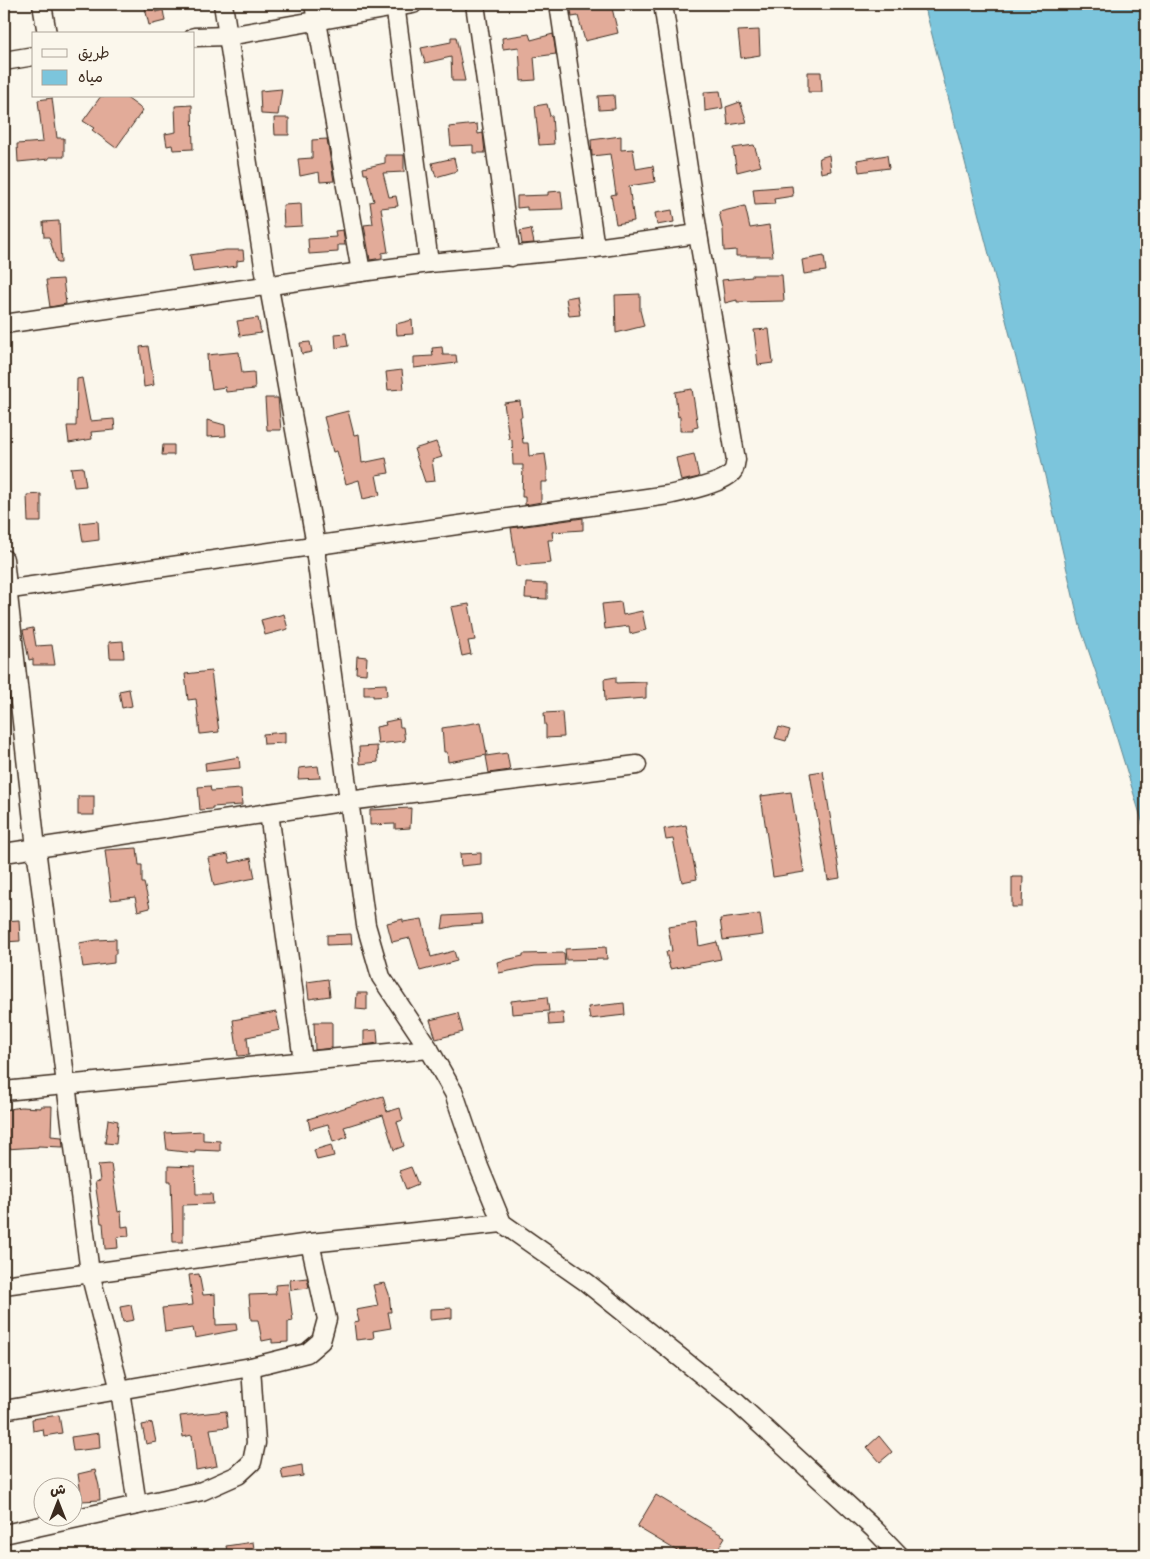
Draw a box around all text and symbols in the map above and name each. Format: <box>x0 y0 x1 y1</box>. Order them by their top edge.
legend <box>32 32 195 98</box>
text: طريق <box>78 40 110 63</box>
text: مياه <box>78 64 103 87</box>
north arrow <box>32 1476 82 1526</box>
text: ش <box>50 1478 66 1499</box>

